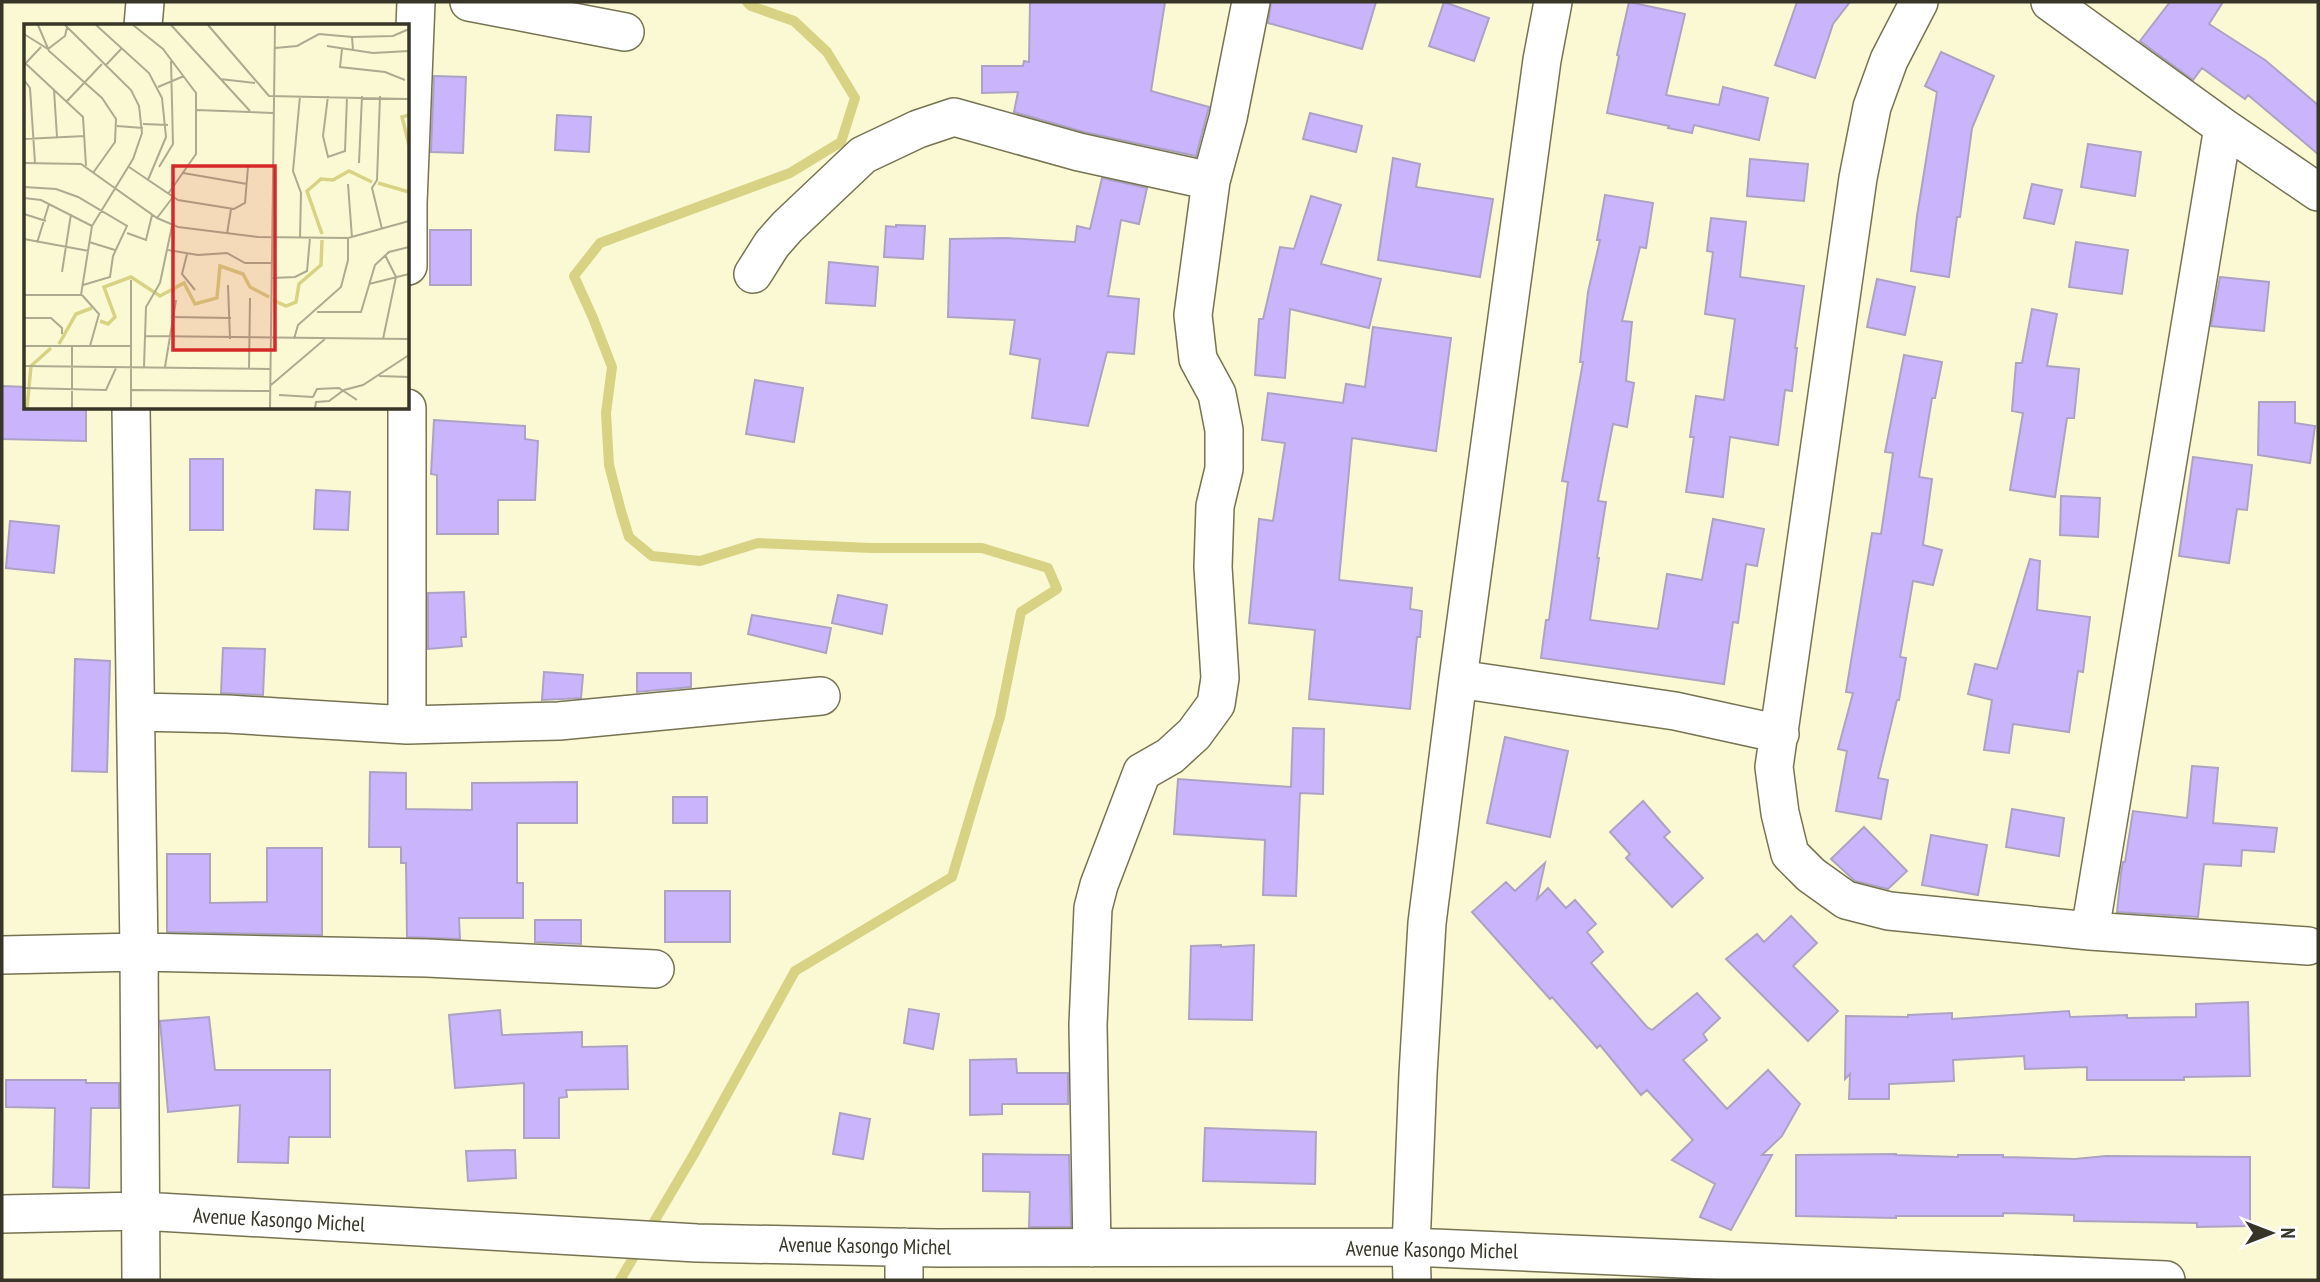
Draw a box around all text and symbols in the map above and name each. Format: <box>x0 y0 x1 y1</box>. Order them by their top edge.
inset map <box>24 24 410 410</box>
north arrow <box>2236 1198 2306 1268</box>
street label: Avenue Kasongo Michel <box>192 1202 366 1237</box>
text: N <box>2276 1228 2300 1238</box>
street label: Avenue Kasongo Michel <box>779 1231 951 1261</box>
street label: Avenue Kasongo Michel <box>1346 1235 1518 1265</box>

